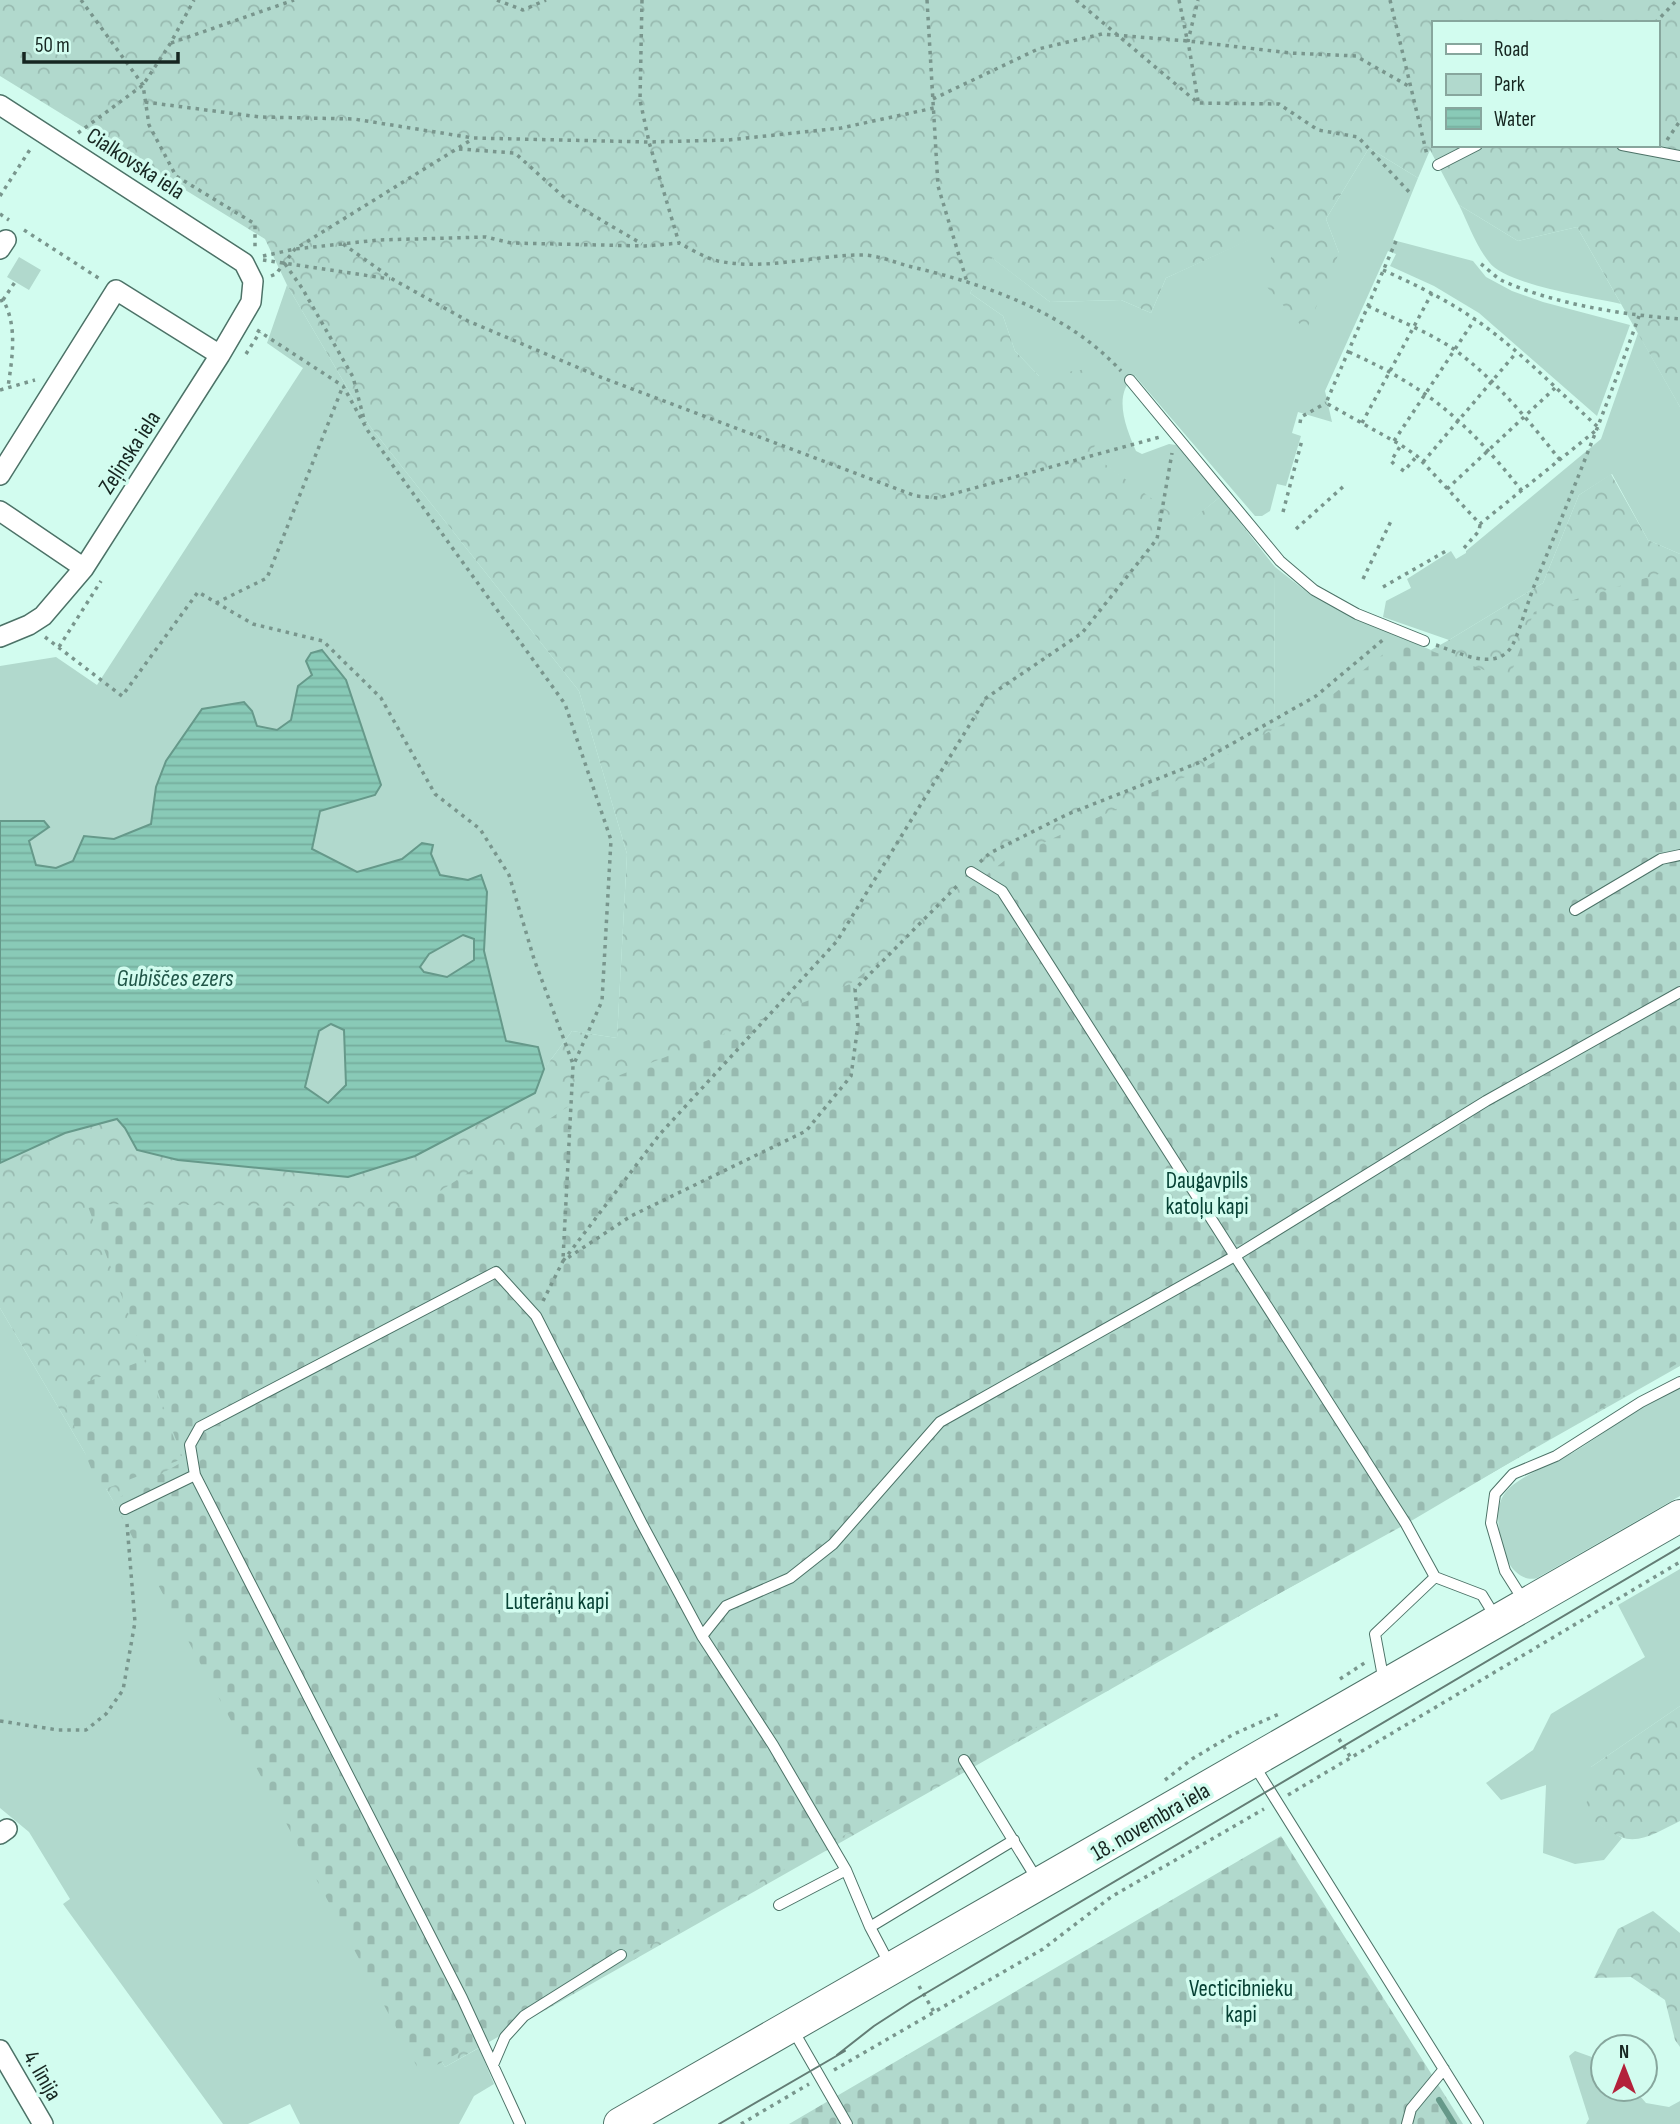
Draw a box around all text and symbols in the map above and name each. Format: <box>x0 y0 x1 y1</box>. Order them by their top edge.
scale bar <box>24 21 178 65</box>
legend <box>1432 21 1659 147</box>
text: 50 m <box>35 33 70 58</box>
text: Road <box>1494 37 1529 62</box>
text: Park <box>1494 72 1525 97</box>
text: Water <box>1494 107 1536 132</box>
street label: Cialkovska iela <box>81 122 190 206</box>
street label: Zeļinska iela <box>93 406 167 499</box>
water label: Gubiščes ezers <box>116 964 234 993</box>
park label: Daugavpils katoļu kapi <box>1165 1167 1249 1221</box>
park label: Luterāņu kapi <box>505 1588 609 1616</box>
street label: 18. novembra iela <box>1086 1777 1215 1867</box>
park label: Vecticībnieku kapi <box>1189 1975 1293 2029</box>
north arrow <box>1589 2033 1659 2103</box>
text: N <box>1619 2041 1629 2064</box>
street label: 4. līnija <box>17 2045 68 2106</box>

